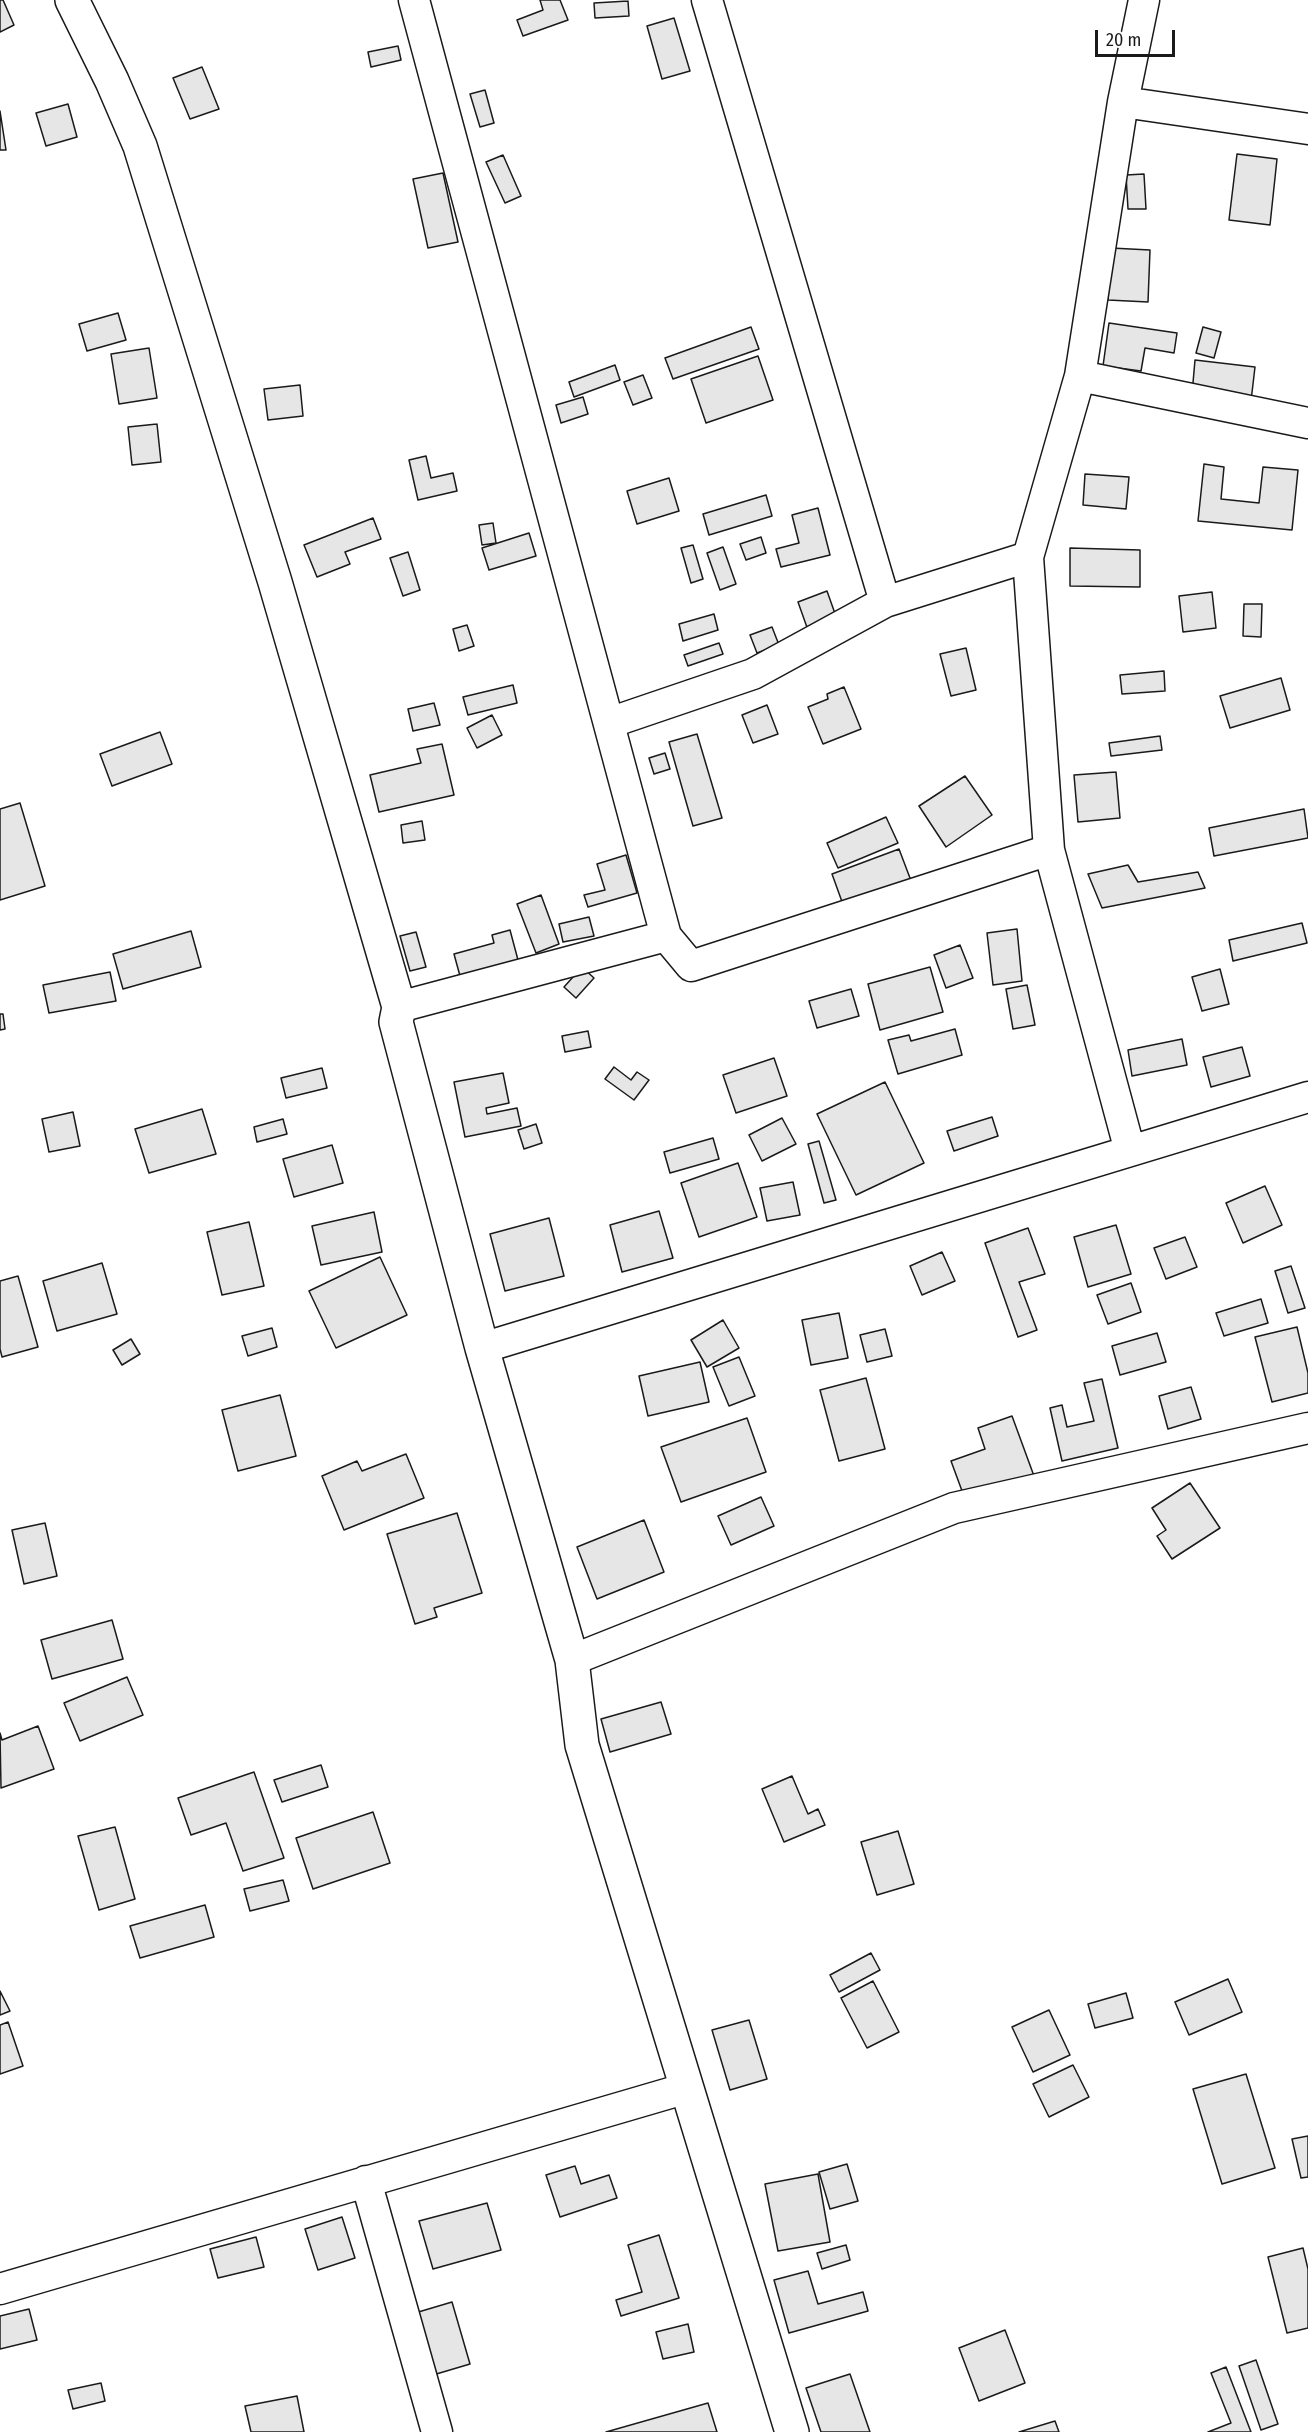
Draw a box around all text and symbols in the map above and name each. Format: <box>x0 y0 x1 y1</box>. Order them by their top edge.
scale bar <box>1098 18 1178 56</box>
text: 20 m <box>1106 29 1141 51</box>

